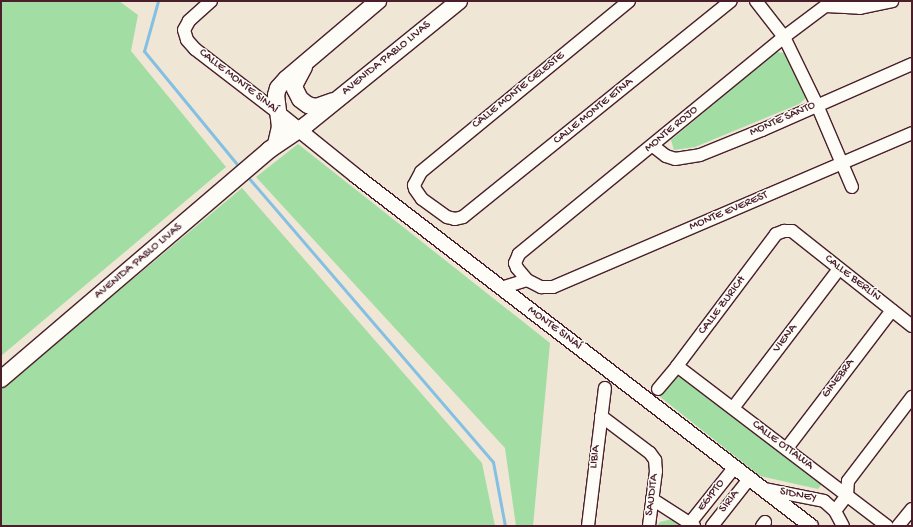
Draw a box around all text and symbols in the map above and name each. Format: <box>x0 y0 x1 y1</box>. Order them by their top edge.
street label: AVENIDA PABLO LIVAS <box>340 19 434 99</box>
street label: CALLE MONTE SINAÍ <box>195 46 281 118</box>
street label: CALLE MONTE CELESTE <box>470 49 568 133</box>
street label: CALLE MONTE ETNA <box>551 76 637 148</box>
street label: MONTE SANTO <box>748 99 818 141</box>
street label: MONTE ROJO <box>642 103 702 157</box>
street label: MONTE EVEREST <box>688 189 770 235</box>
street label: AVENIDA PABLO LIVAS <box>92 221 186 303</box>
street label: CALLE BERLÍN <box>821 252 883 306</box>
street label: CALLE ZURICH <box>696 274 750 338</box>
street label: MONTE SINAÍ <box>524 304 584 354</box>
street label: VIENA <box>771 322 801 356</box>
street label: GINEBRA <box>820 357 858 401</box>
street label: CALLE OTTAWA <box>748 418 816 474</box>
street label: LIBIA <box>587 445 605 469</box>
street label: SAUDITA <box>643 473 663 517</box>
street label: EGIPTO <box>695 477 729 515</box>
street label: SIDNEY <box>778 485 818 507</box>
street label: SIRIA <box>717 488 743 516</box>

